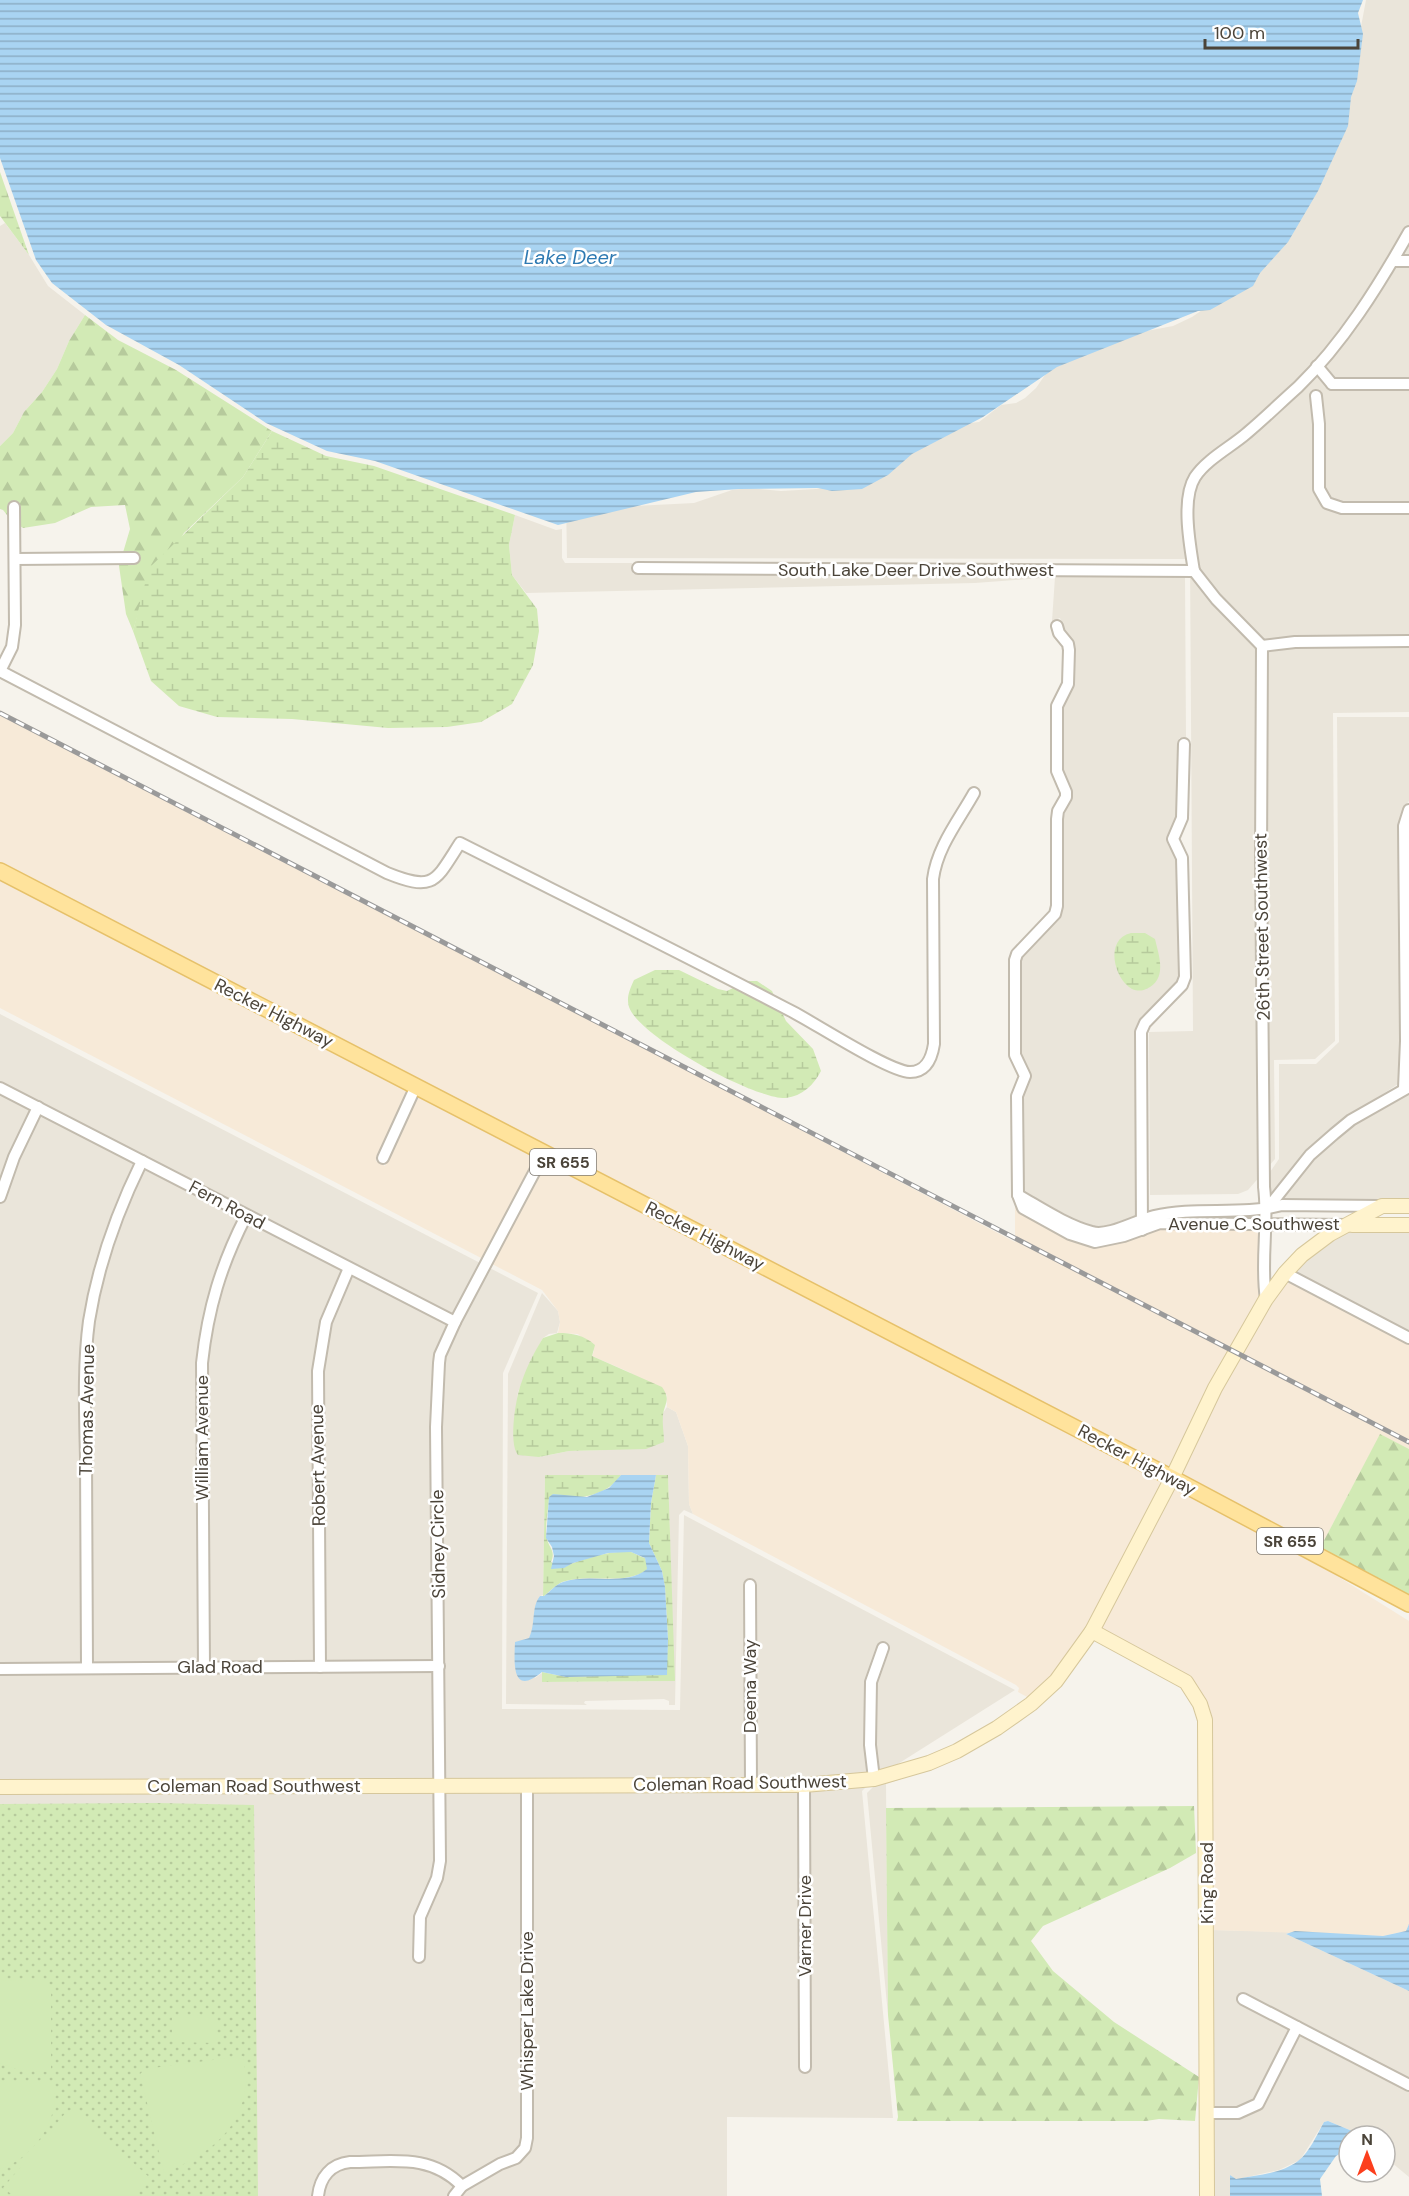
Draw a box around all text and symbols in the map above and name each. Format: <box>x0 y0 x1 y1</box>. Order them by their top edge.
scale bar <box>1205 12 1358 50</box>
text: 100 m <box>1214 21 1265 45</box>
water label: Lake Deer <box>524 244 617 270</box>
street label: South Lake Deer Drive Southwest <box>778 558 1054 582</box>
street label: 26th Street Southwest <box>1248 833 1276 1021</box>
street label: Recker Highway <box>210 973 338 1053</box>
road number: SR 655 <box>530 1149 596 1175</box>
street label: Fern Road <box>185 1175 269 1235</box>
street label: Recker Highway <box>641 1196 769 1276</box>
street label: Avenue C Southwest <box>1168 1212 1340 1236</box>
street label: Thomas Avenue <box>74 1344 100 1476</box>
street label: William Avenue <box>190 1375 214 1501</box>
street label: Robert Avenue <box>305 1404 331 1526</box>
street label: Recker Highway <box>1074 1419 1200 1501</box>
street label: Sidney Circle <box>425 1489 451 1599</box>
road number: SR 655 <box>1257 1528 1323 1554</box>
street label: Deena Way <box>738 1639 762 1733</box>
street label: Glad Road <box>177 1655 263 1679</box>
street label: Coleman Road Southwest <box>633 1769 847 1797</box>
street label: Coleman Road Southwest <box>147 1774 361 1798</box>
street label: King Road <box>1195 1842 1219 1924</box>
street label: Varner Drive <box>793 1875 817 1977</box>
street label: Whisper Lake Drive <box>515 1931 539 2091</box>
north arrow <box>1337 2124 1397 2184</box>
text: N <box>1361 2129 1373 2150</box>

